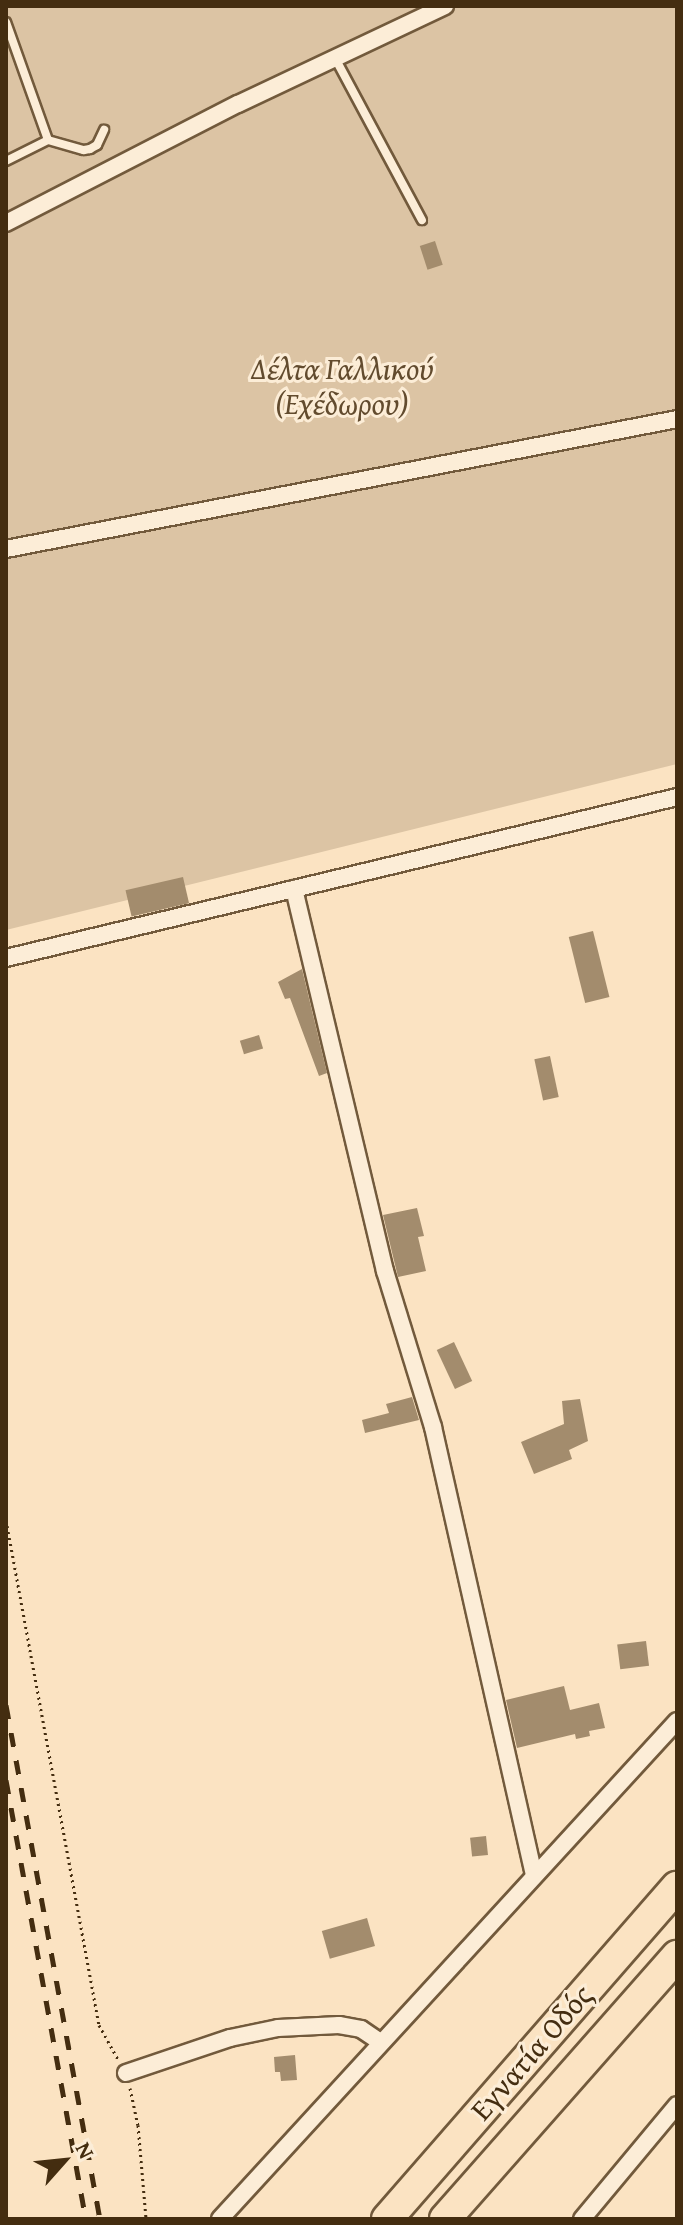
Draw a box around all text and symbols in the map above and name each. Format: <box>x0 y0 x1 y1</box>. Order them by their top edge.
park label: Δέλτα Γαλλικού (Εχέδωρου) <box>250 350 434 420</box>
street label: Εγνατία Οδός <box>462 1977 600 2127</box>
north arrow <box>24 2121 104 2201</box>
text: N <box>68 2136 103 2164</box>

